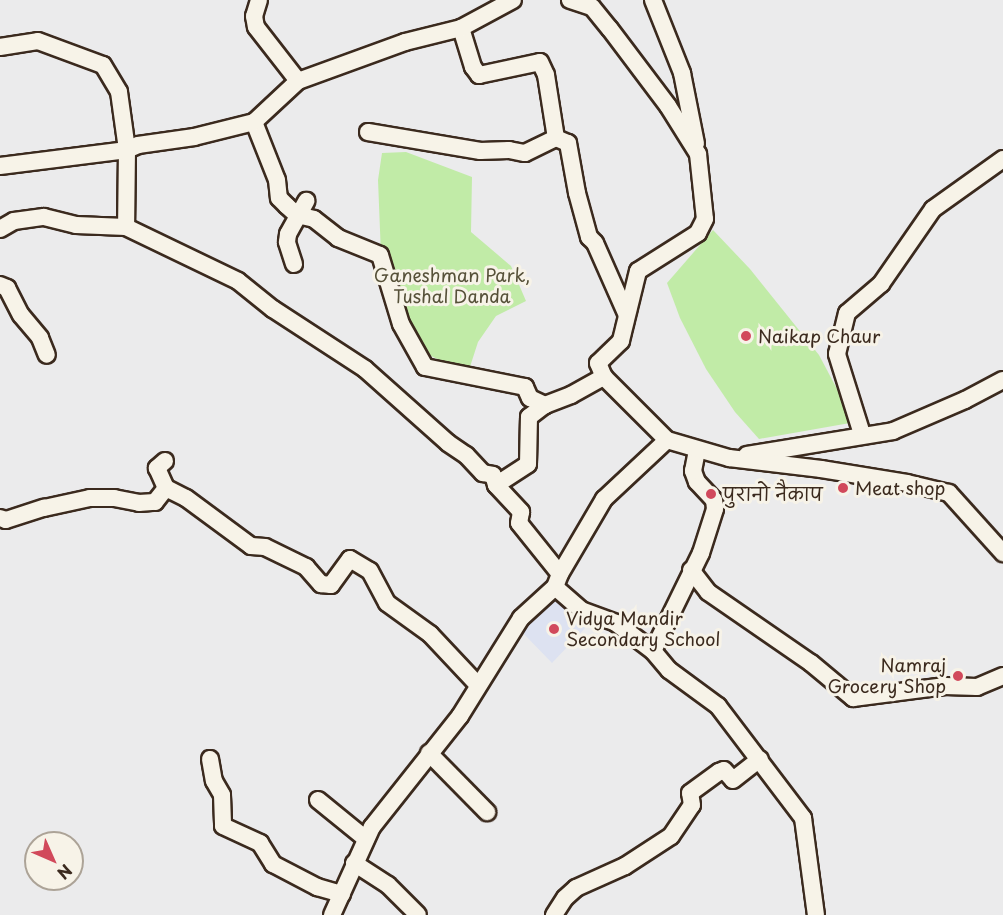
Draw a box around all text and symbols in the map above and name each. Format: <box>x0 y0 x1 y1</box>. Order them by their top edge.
park label: Ganeshman Park, Tushal Danda <box>374 265 530 308</box>
place label: Naikap Chaur <box>758 325 881 347</box>
marker: Naikap Chaur <box>739 329 753 343</box>
place label: Meat shop <box>855 477 946 499</box>
marker: Meat shop <box>836 481 850 495</box>
place label: पुरानो नैकाप <box>723 483 823 505</box>
marker: पुरानो नैकाप <box>704 487 718 501</box>
place label: Vidya Mandir Secondary School <box>566 608 721 650</box>
marker: Vidya Mandir Secondary School <box>547 622 561 636</box>
place label: Namraj Grocery Shop <box>827 655 946 698</box>
marker: Namraj Grocery Shop <box>951 669 965 683</box>
north arrow <box>24 831 84 891</box>
text: N <box>52 859 78 885</box>

